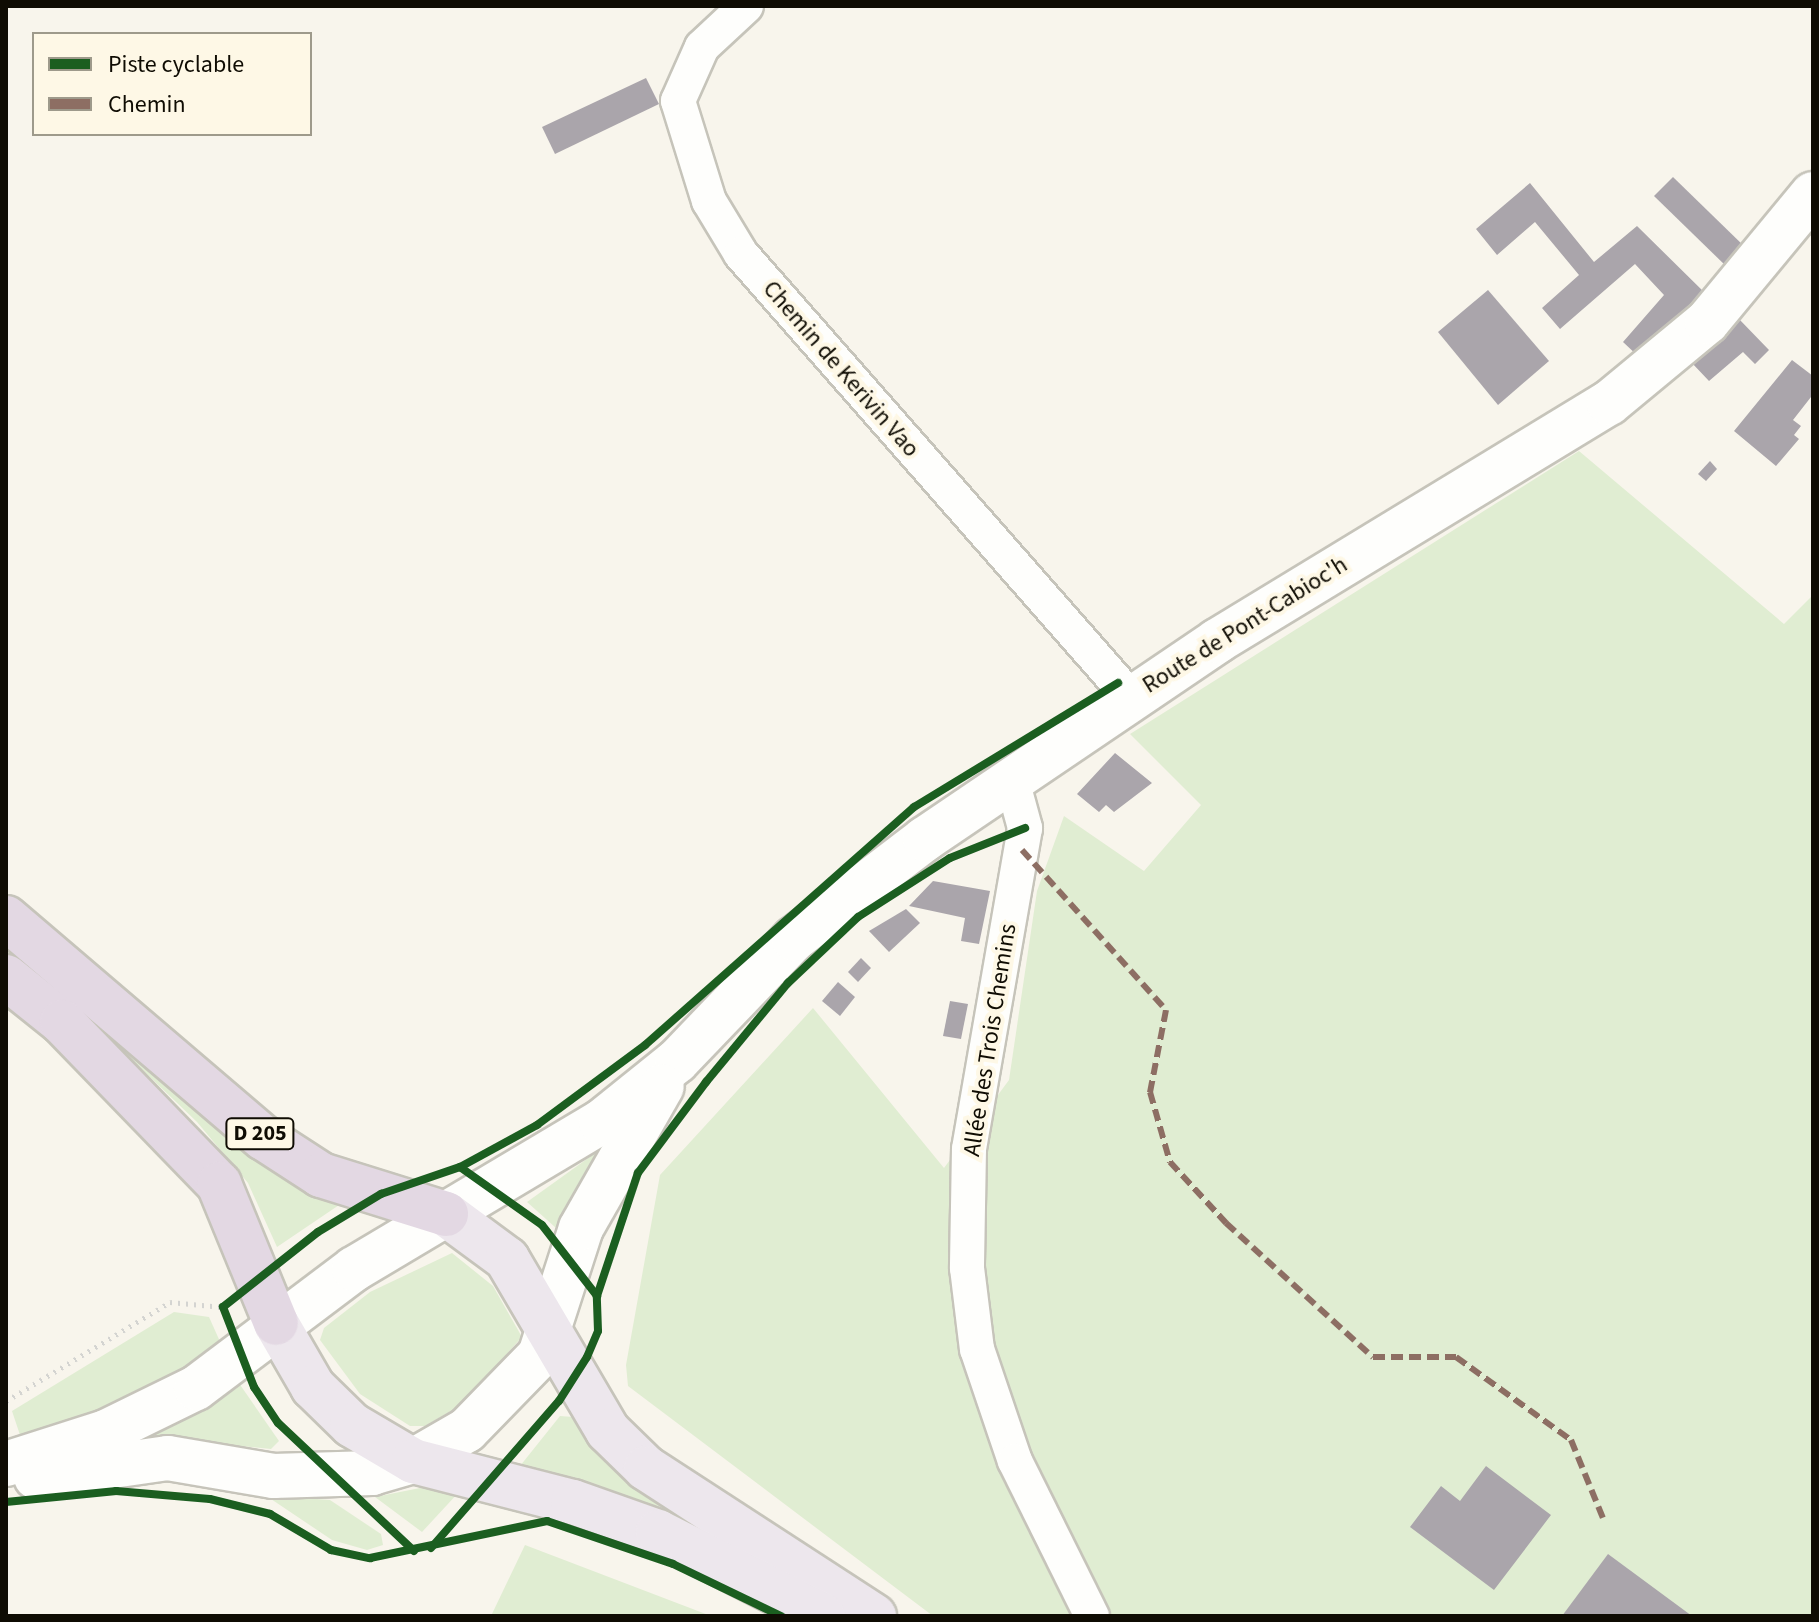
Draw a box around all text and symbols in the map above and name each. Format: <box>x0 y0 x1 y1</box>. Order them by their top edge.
legend <box>32 32 312 136</box>
text: Piste cyclable <box>108 47 244 82</box>
text: Chemin <box>108 87 186 122</box>
street label: Chemin de Kerivin Vao <box>757 275 925 463</box>
street label: Route de Pont-Cabioc'h <box>1137 550 1353 700</box>
street label: Allée des Trois Chemins <box>957 922 1023 1158</box>
road number: D 205 <box>224 1116 296 1152</box>

